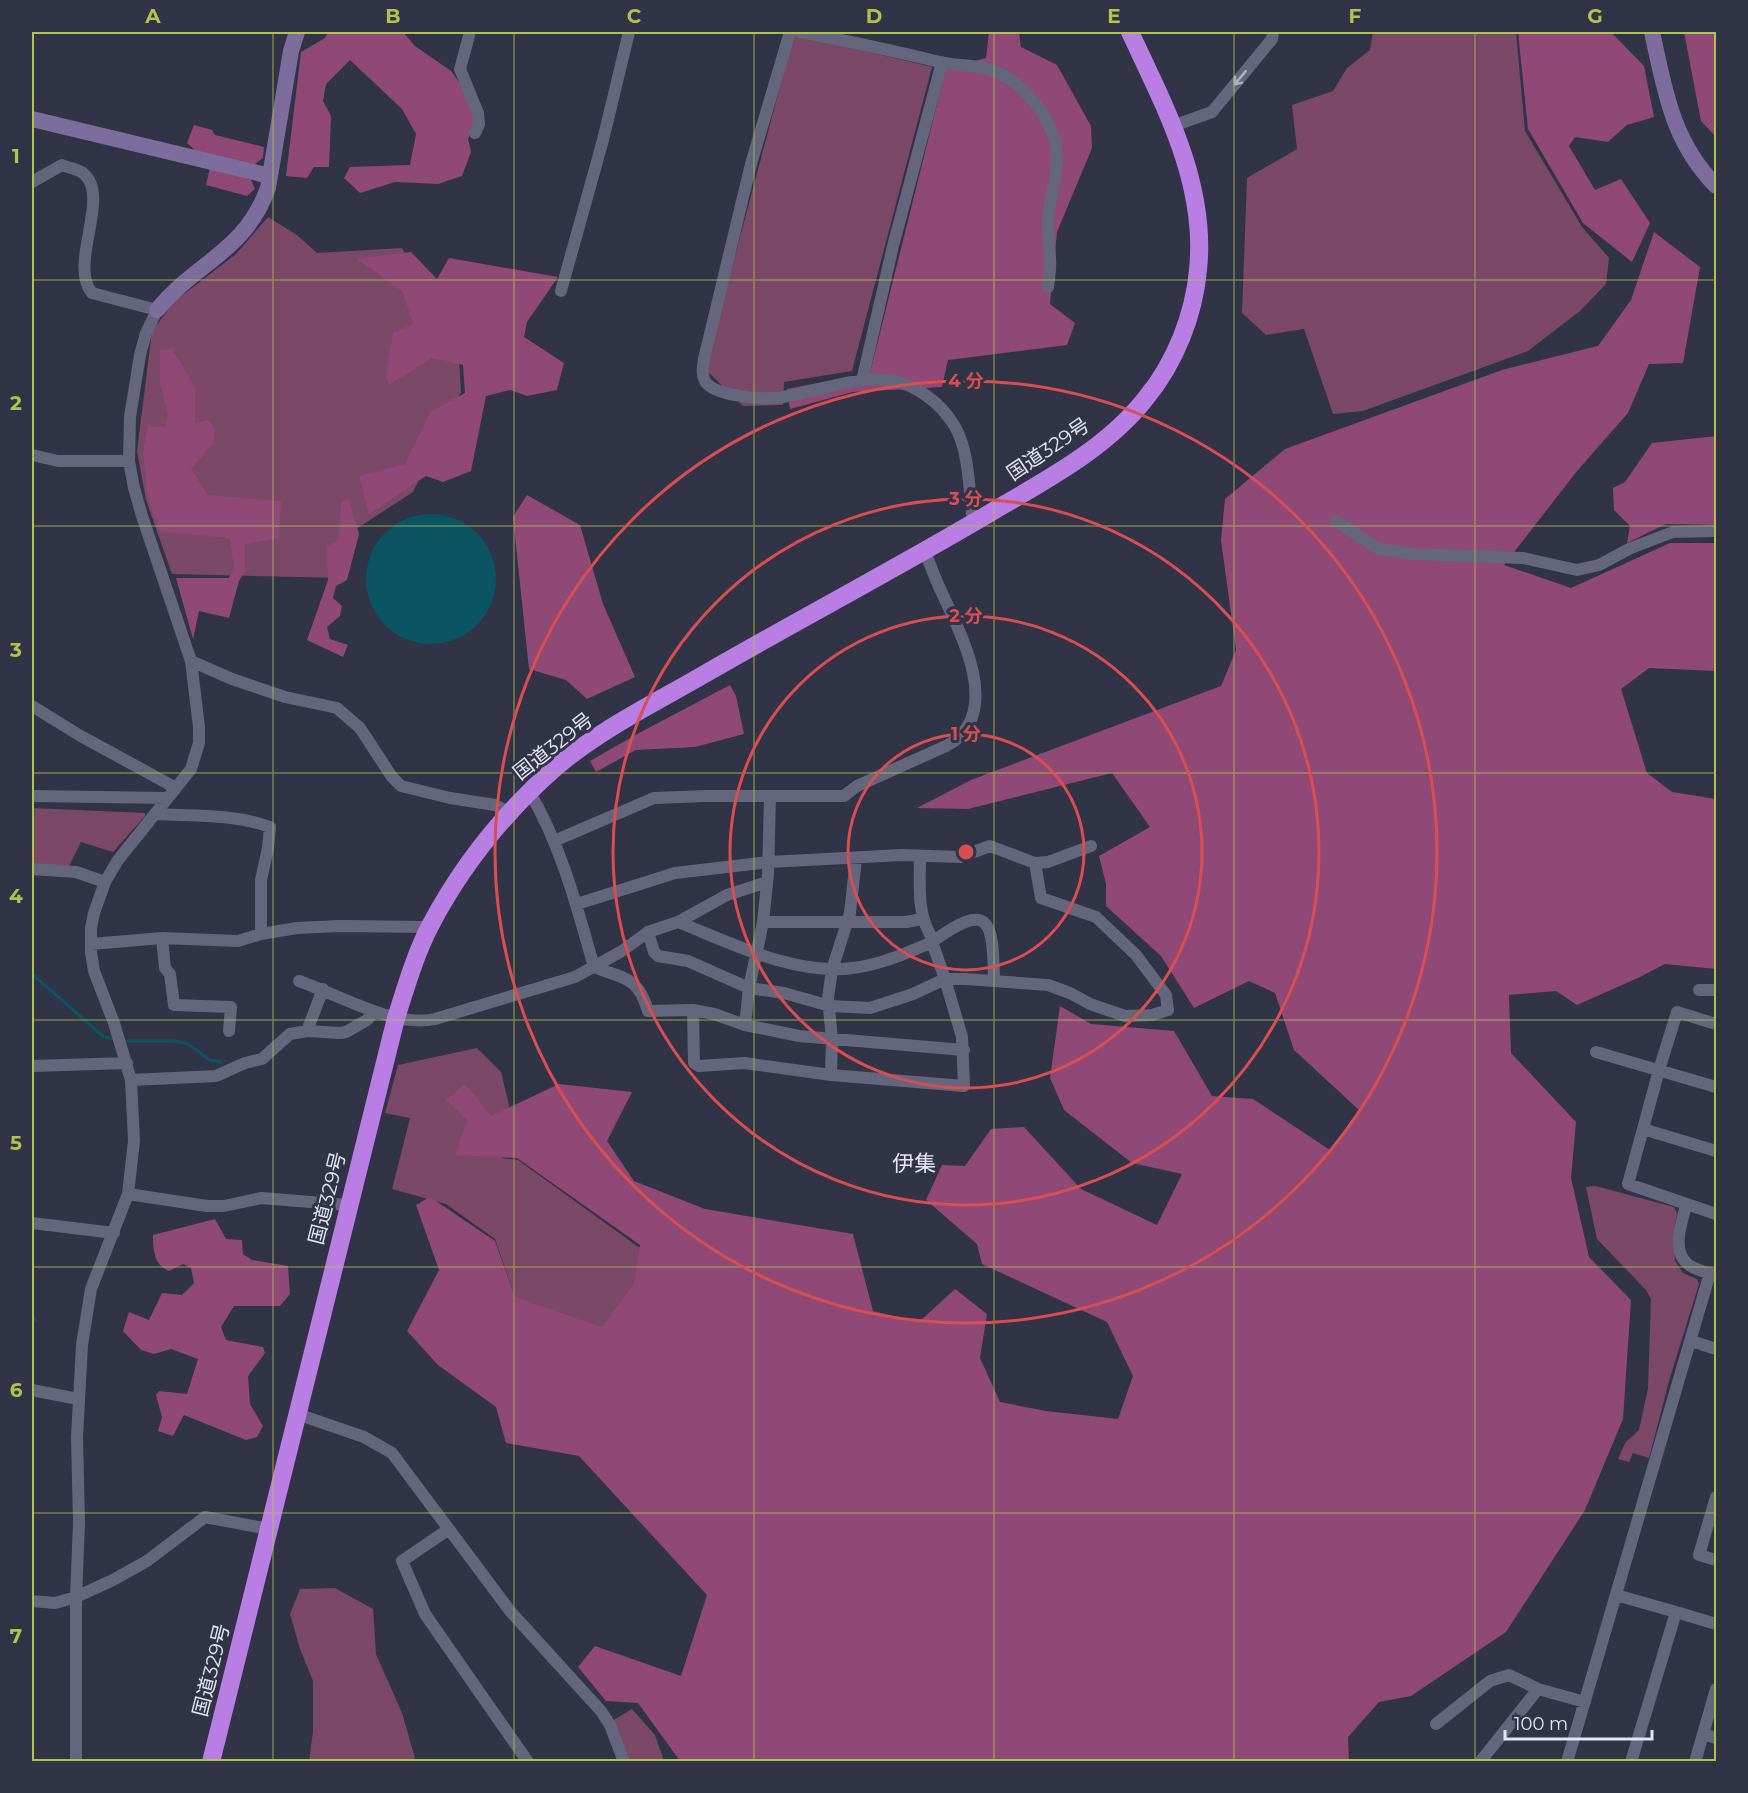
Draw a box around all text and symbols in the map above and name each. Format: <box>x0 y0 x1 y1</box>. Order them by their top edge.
text: A <box>144 4 161 28</box>
text: B <box>385 4 401 28</box>
text: C <box>627 4 642 28</box>
text: D <box>866 4 882 28</box>
text: E <box>1107 4 1121 28</box>
text: F <box>1349 4 1362 28</box>
text: G <box>1587 4 1603 28</box>
one-way arrow <box>1234 70 1247 86</box>
text: 1 <box>12 144 20 168</box>
text: 4 分 <box>948 370 984 392</box>
text: 2 <box>10 391 22 415</box>
street label: 国道329号 <box>1002 413 1094 485</box>
text: 3 分 <box>948 488 983 510</box>
text: 2 分 <box>949 605 983 627</box>
text: 3 <box>9 638 22 662</box>
street label: 国道329号 <box>508 707 598 785</box>
text: 1 分 <box>951 723 981 745</box>
centre of rings <box>956 842 976 862</box>
text: 4 <box>9 884 23 908</box>
text: 5 <box>10 1131 22 1155</box>
street label: 国道329号 <box>304 1149 350 1247</box>
district label: 伊集 <box>892 1150 936 1177</box>
text: 6 <box>10 1378 23 1402</box>
street label: 国道329号 <box>188 1621 234 1719</box>
text: 7 <box>10 1624 22 1648</box>
scale bar <box>1505 1703 1652 1741</box>
text: 100 m <box>1514 1713 1568 1735</box>

